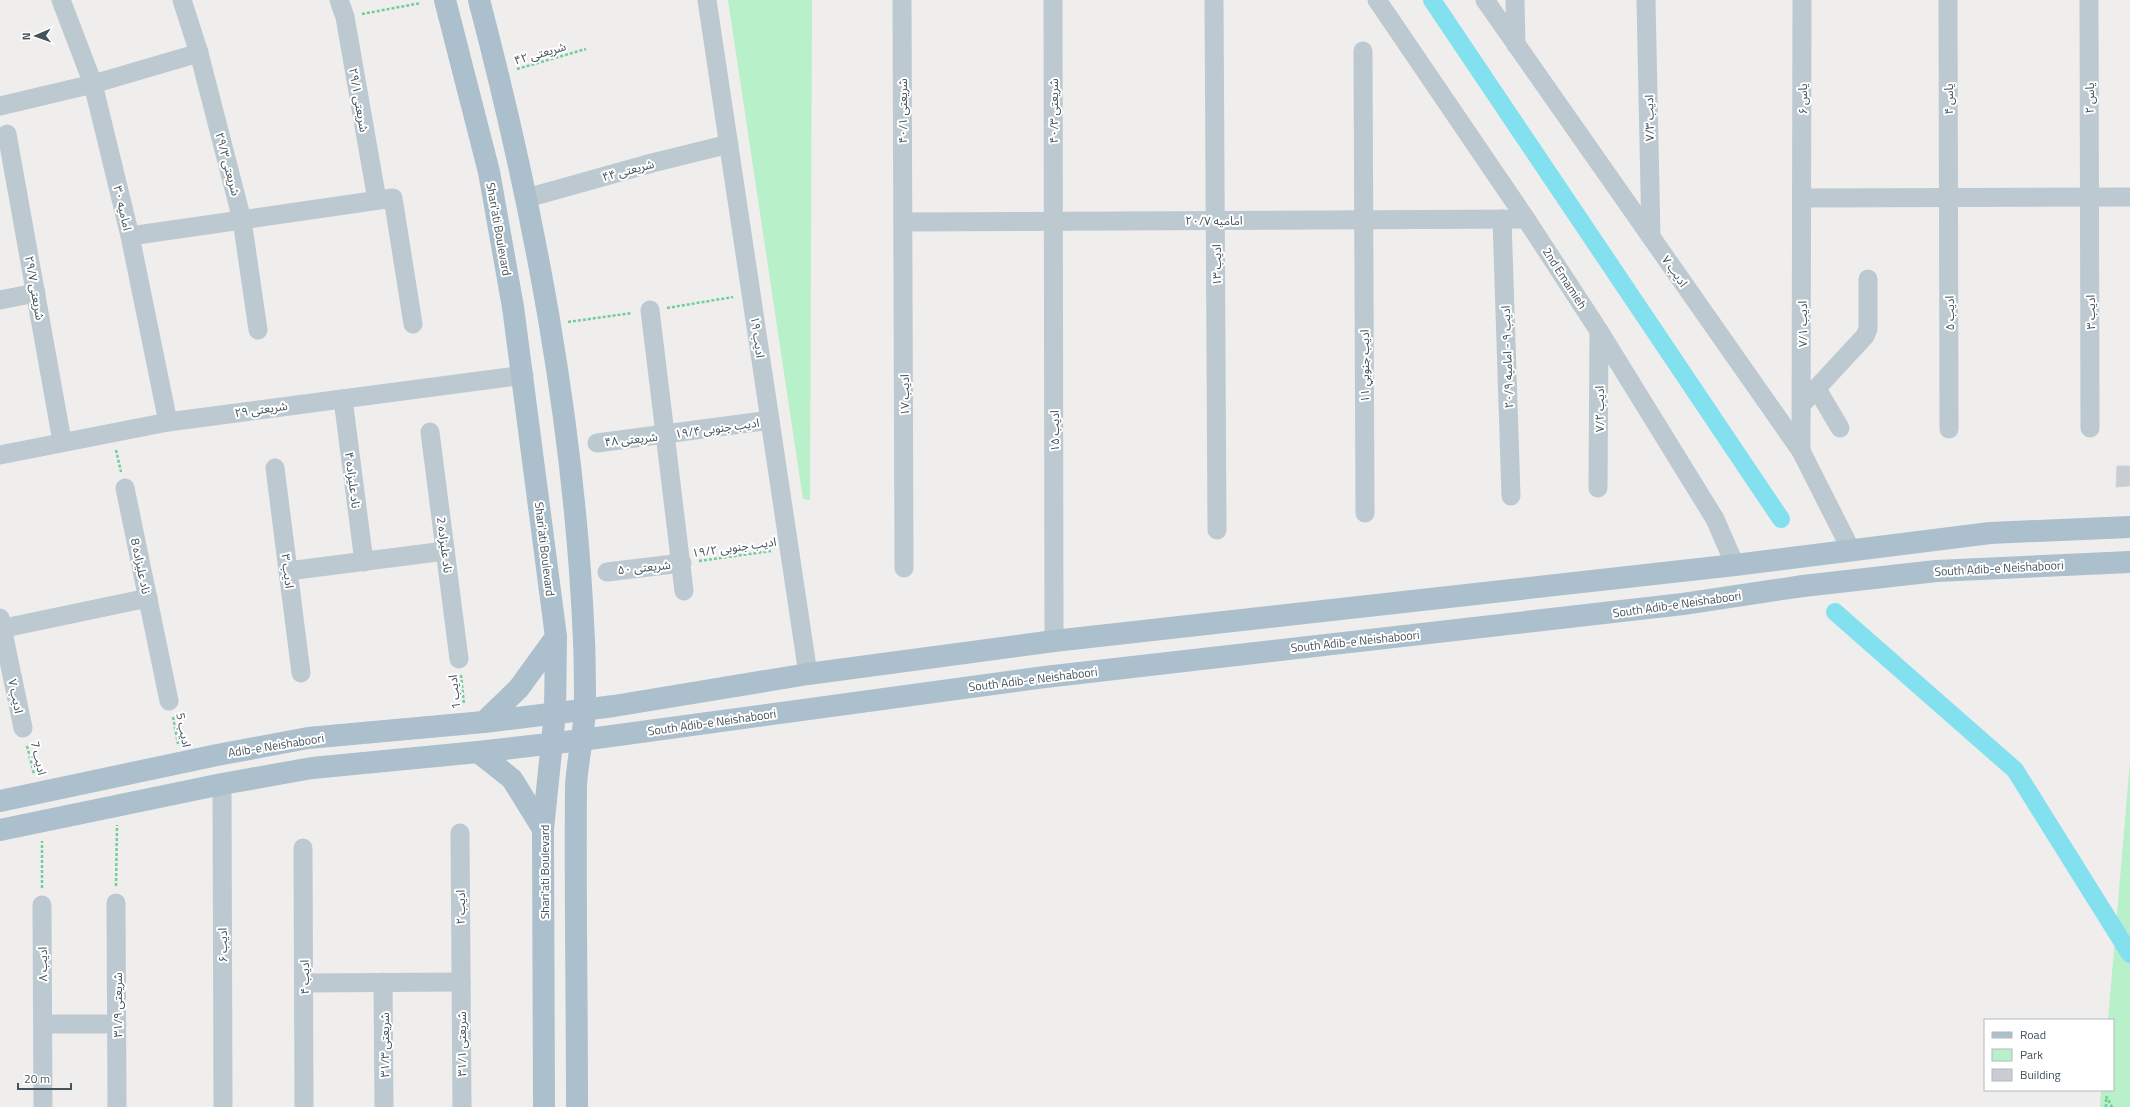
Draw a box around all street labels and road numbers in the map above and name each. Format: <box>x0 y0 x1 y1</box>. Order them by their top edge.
street label: شریعتی ۴۲ <box>512 37 568 69</box>
street label: شریعتی ۲۹/۱ <box>344 66 374 134</box>
street label: شریعتی ۴۰/۱ <box>893 78 912 144</box>
street label: شریعتی ۴۰/۳ <box>1044 78 1063 144</box>
street label: یاس ۲ <box>2080 82 2099 114</box>
street label: یاس ۶ <box>1793 83 1812 115</box>
street label: یاس ۴ <box>1939 83 1958 115</box>
street label: ادیب ۷/۳ <box>1639 94 1659 141</box>
street label: شریعتی ۲۹/۳ <box>210 130 246 198</box>
street label: شریعتی ۴۴ <box>600 154 656 186</box>
street label: Shari'ati Boulevard <box>481 181 517 277</box>
street label: امامیه ۳۰ <box>109 184 137 233</box>
street label: امامیه ۲۰/۷ <box>1185 211 1243 230</box>
street label: 2nd Emamieh <box>1538 243 1592 313</box>
street label: ادیب ۱۳ <box>1207 244 1226 286</box>
street label: ادیب ۷ <box>1657 251 1693 291</box>
street label: شریعتی ۲۹/۷ <box>20 254 50 322</box>
street label: ادیب ۳ <box>2081 294 2100 329</box>
street label: ادیب ۵ <box>1940 295 1959 330</box>
street label: ادیب ۷/۱ <box>1793 301 1812 347</box>
street label: ادیب ۹ - امامیه ۲۰/۹ <box>1496 305 1518 409</box>
street label: ادیب ۱۹ <box>746 315 770 359</box>
street label: ادیب جنوبي ١١ <box>1355 329 1374 403</box>
street label: ادیب ۱۷ <box>895 374 914 416</box>
street label: ادیب ۷/۲ <box>1590 386 1609 432</box>
street label: شریعتی ۲۹ <box>233 396 289 422</box>
street label: ادیب ۱۵ <box>1045 410 1064 452</box>
street label: ادیب جنوبی ۱۹/۴ <box>674 413 761 443</box>
street label: شریعتی ۴۸ <box>603 427 659 451</box>
street label: ناد علیزاده ۴ <box>340 451 366 509</box>
street label: Shari'ati Boulevard <box>530 501 560 597</box>
street label: ناد علیزاده 2 <box>432 516 458 574</box>
street label: ادیب جنوبی ۱۹/۲ <box>691 532 778 562</box>
street label: ناد علیزاده 8 <box>126 536 156 596</box>
street label: ادیب ۳ <box>276 553 300 590</box>
street label: شریعتی ۵۰ <box>616 555 672 579</box>
street label: South Adib-e Neishaboori <box>1934 555 2064 581</box>
street label: South Adib-e Neishaboori <box>1612 586 1742 622</box>
street label: South Adib-e Neishaboori <box>1290 625 1420 657</box>
street label: South Adib-e Neishaboori <box>968 662 1098 696</box>
street label: ادیب 1 <box>443 674 465 710</box>
street label: ادیب ۷ <box>3 677 29 715</box>
street label: South Adib-e Neishaboori <box>647 704 777 740</box>
street label: ادیب 5 <box>171 711 197 749</box>
street label: Adib-e Neishaboori <box>227 728 325 762</box>
street label: ادیب 7 <box>26 739 52 777</box>
street label: Shari'ati Boulevard <box>535 825 554 919</box>
street label: ادیب ۲ <box>451 889 470 924</box>
street label: ادیب ۶ <box>213 927 232 962</box>
street label: ادیب ۸ <box>33 946 52 981</box>
street label: ادیب ۴ <box>295 959 314 994</box>
street label: شریعتی ۳۱/۹ <box>108 972 127 1038</box>
street label: شریعتی ۳۱/۱ <box>452 1011 471 1077</box>
street label: شریعتی ۳۱/۳ <box>375 1012 394 1078</box>

